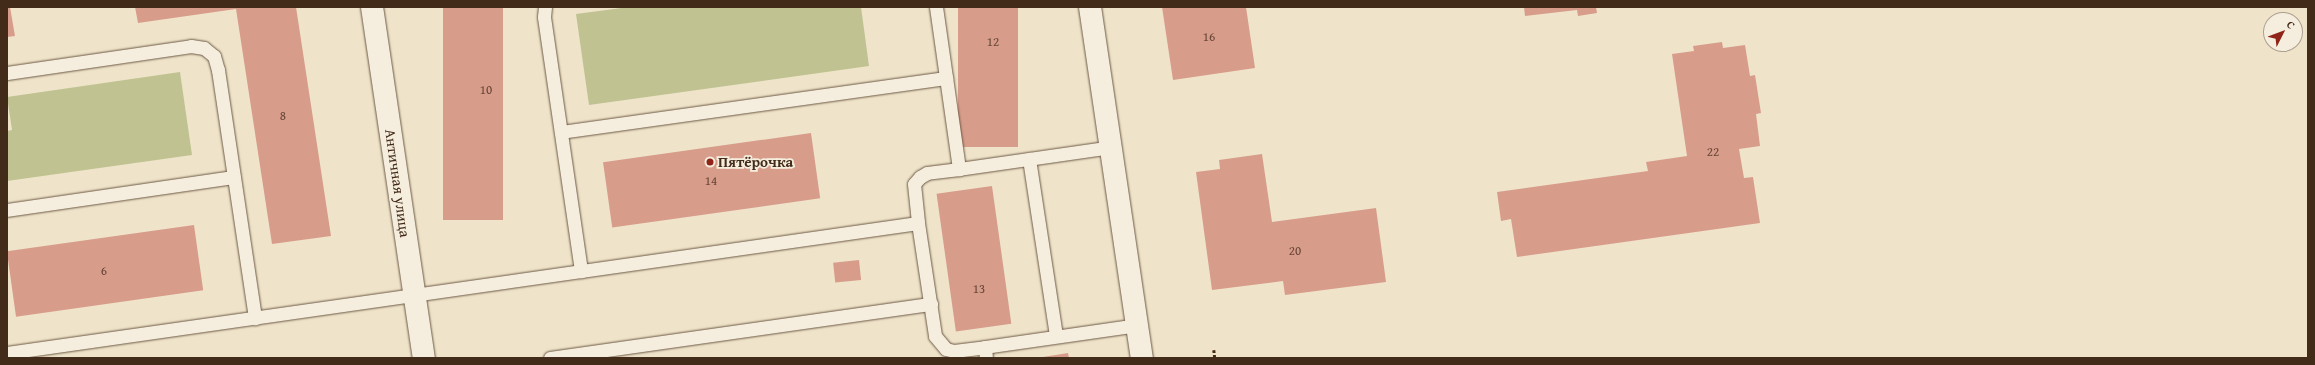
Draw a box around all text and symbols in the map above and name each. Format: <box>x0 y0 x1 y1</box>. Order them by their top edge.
north arrow <box>2263 12 2303 52</box>
text: С <box>2283 17 2299 32</box>
house number: 16 <box>1203 29 1215 45</box>
house number: 12 <box>987 34 999 50</box>
house number: 10 <box>480 82 492 98</box>
house number: 8 <box>280 108 286 124</box>
street label: Античная улица <box>381 128 415 238</box>
house number: 22 <box>1707 144 1719 160</box>
place label: Пятёрочка <box>718 153 793 171</box>
marker: Пятёрочка <box>705 157 715 167</box>
house number: 14 <box>705 173 717 189</box>
house number: 20 <box>1289 243 1301 259</box>
house number: 6 <box>101 263 107 279</box>
house number: 13 <box>973 281 985 297</box>

